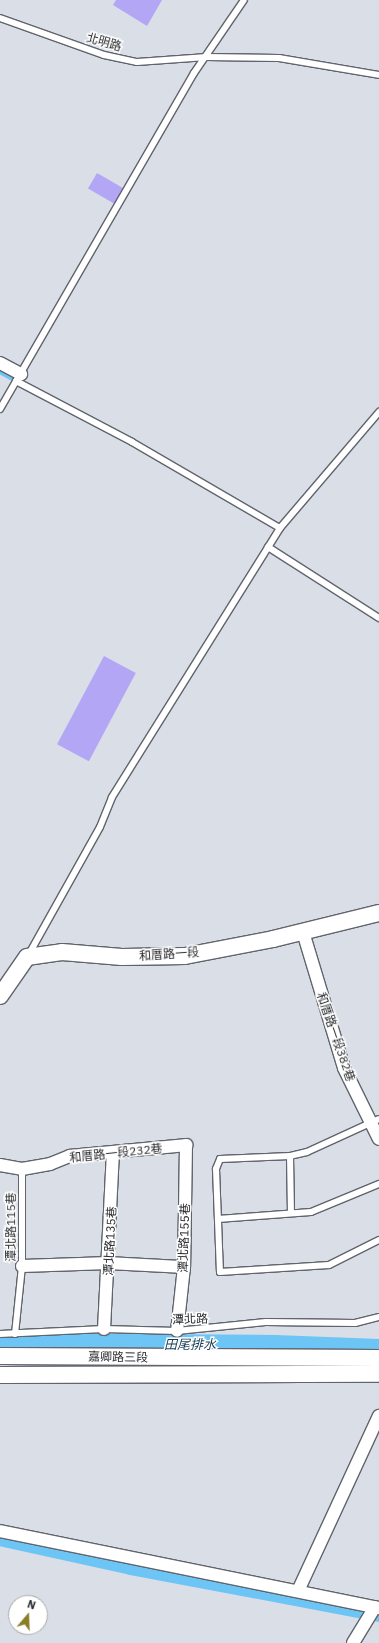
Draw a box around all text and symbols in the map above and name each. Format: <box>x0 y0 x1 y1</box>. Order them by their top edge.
street label: 北明路 <box>85 30 123 54</box>
street label: 和厝路一段 <box>139 945 199 963</box>
street label: 和厝路一段382巷 <box>314 990 358 1084</box>
street label: 和厝路一段232巷 <box>69 1141 163 1165</box>
street label: 潭北路115巷 <box>4 1192 18 1262</box>
street label: 潭北路155巷 <box>176 1203 192 1273</box>
street label: 潭北路135巷 <box>101 1206 119 1276</box>
street label: 潭北路 <box>172 1311 208 1327</box>
water label: 田尾排水 <box>164 1337 216 1353</box>
street label: 嘉卿路三段 <box>88 1349 148 1365</box>
north arrow <box>8 1595 48 1635</box>
text: N <box>26 1597 38 1613</box>

